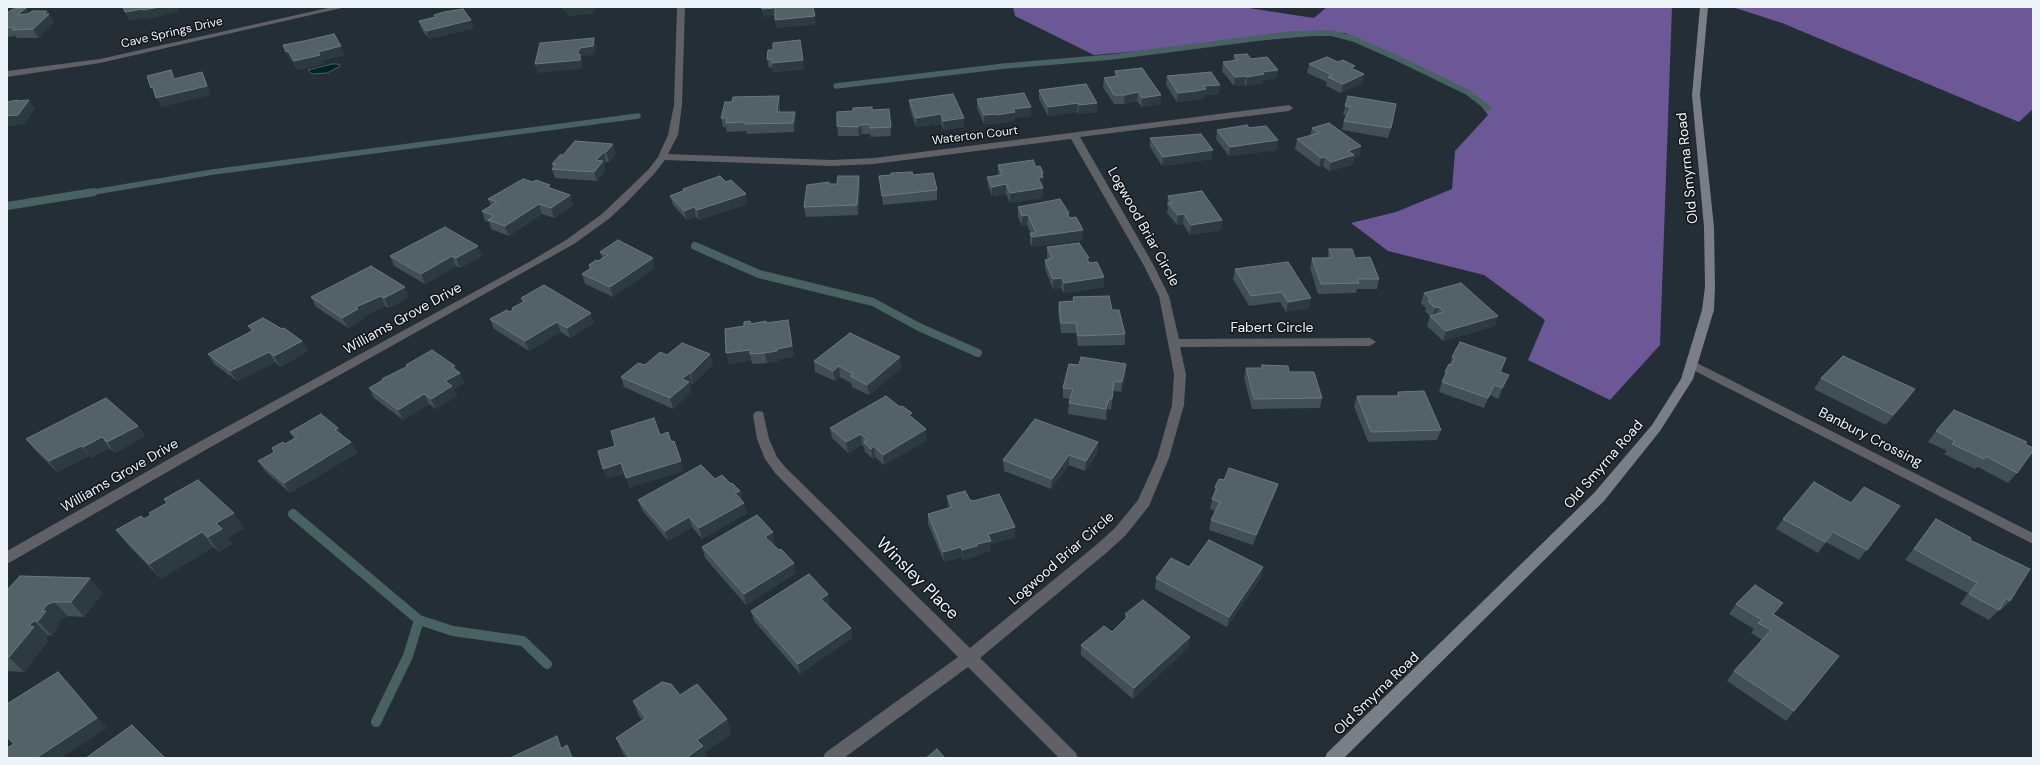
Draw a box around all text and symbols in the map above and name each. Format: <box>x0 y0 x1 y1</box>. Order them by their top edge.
street label: Cave Springs Drive <box>120 14 224 52</box>
street label: Old Smyrna Road <box>1674 112 1702 224</box>
street label: Waterton Court <box>931 124 1019 148</box>
street label: Logwood Briar Circle <box>1103 165 1183 289</box>
street label: Williams Grove Drive <box>341 279 465 359</box>
street label: Fabert Circle <box>1230 320 1314 336</box>
street label: Banbury Crossing <box>1815 405 1925 471</box>
street label: Old Smyrna Road <box>1561 417 1647 513</box>
street label: Williams Grove Drive <box>58 436 182 516</box>
street label: Logwood Briar Circle <box>1006 509 1118 609</box>
street label: Winsley Place <box>872 534 962 624</box>
street label: Old Smyrna Road <box>1331 649 1423 739</box>

